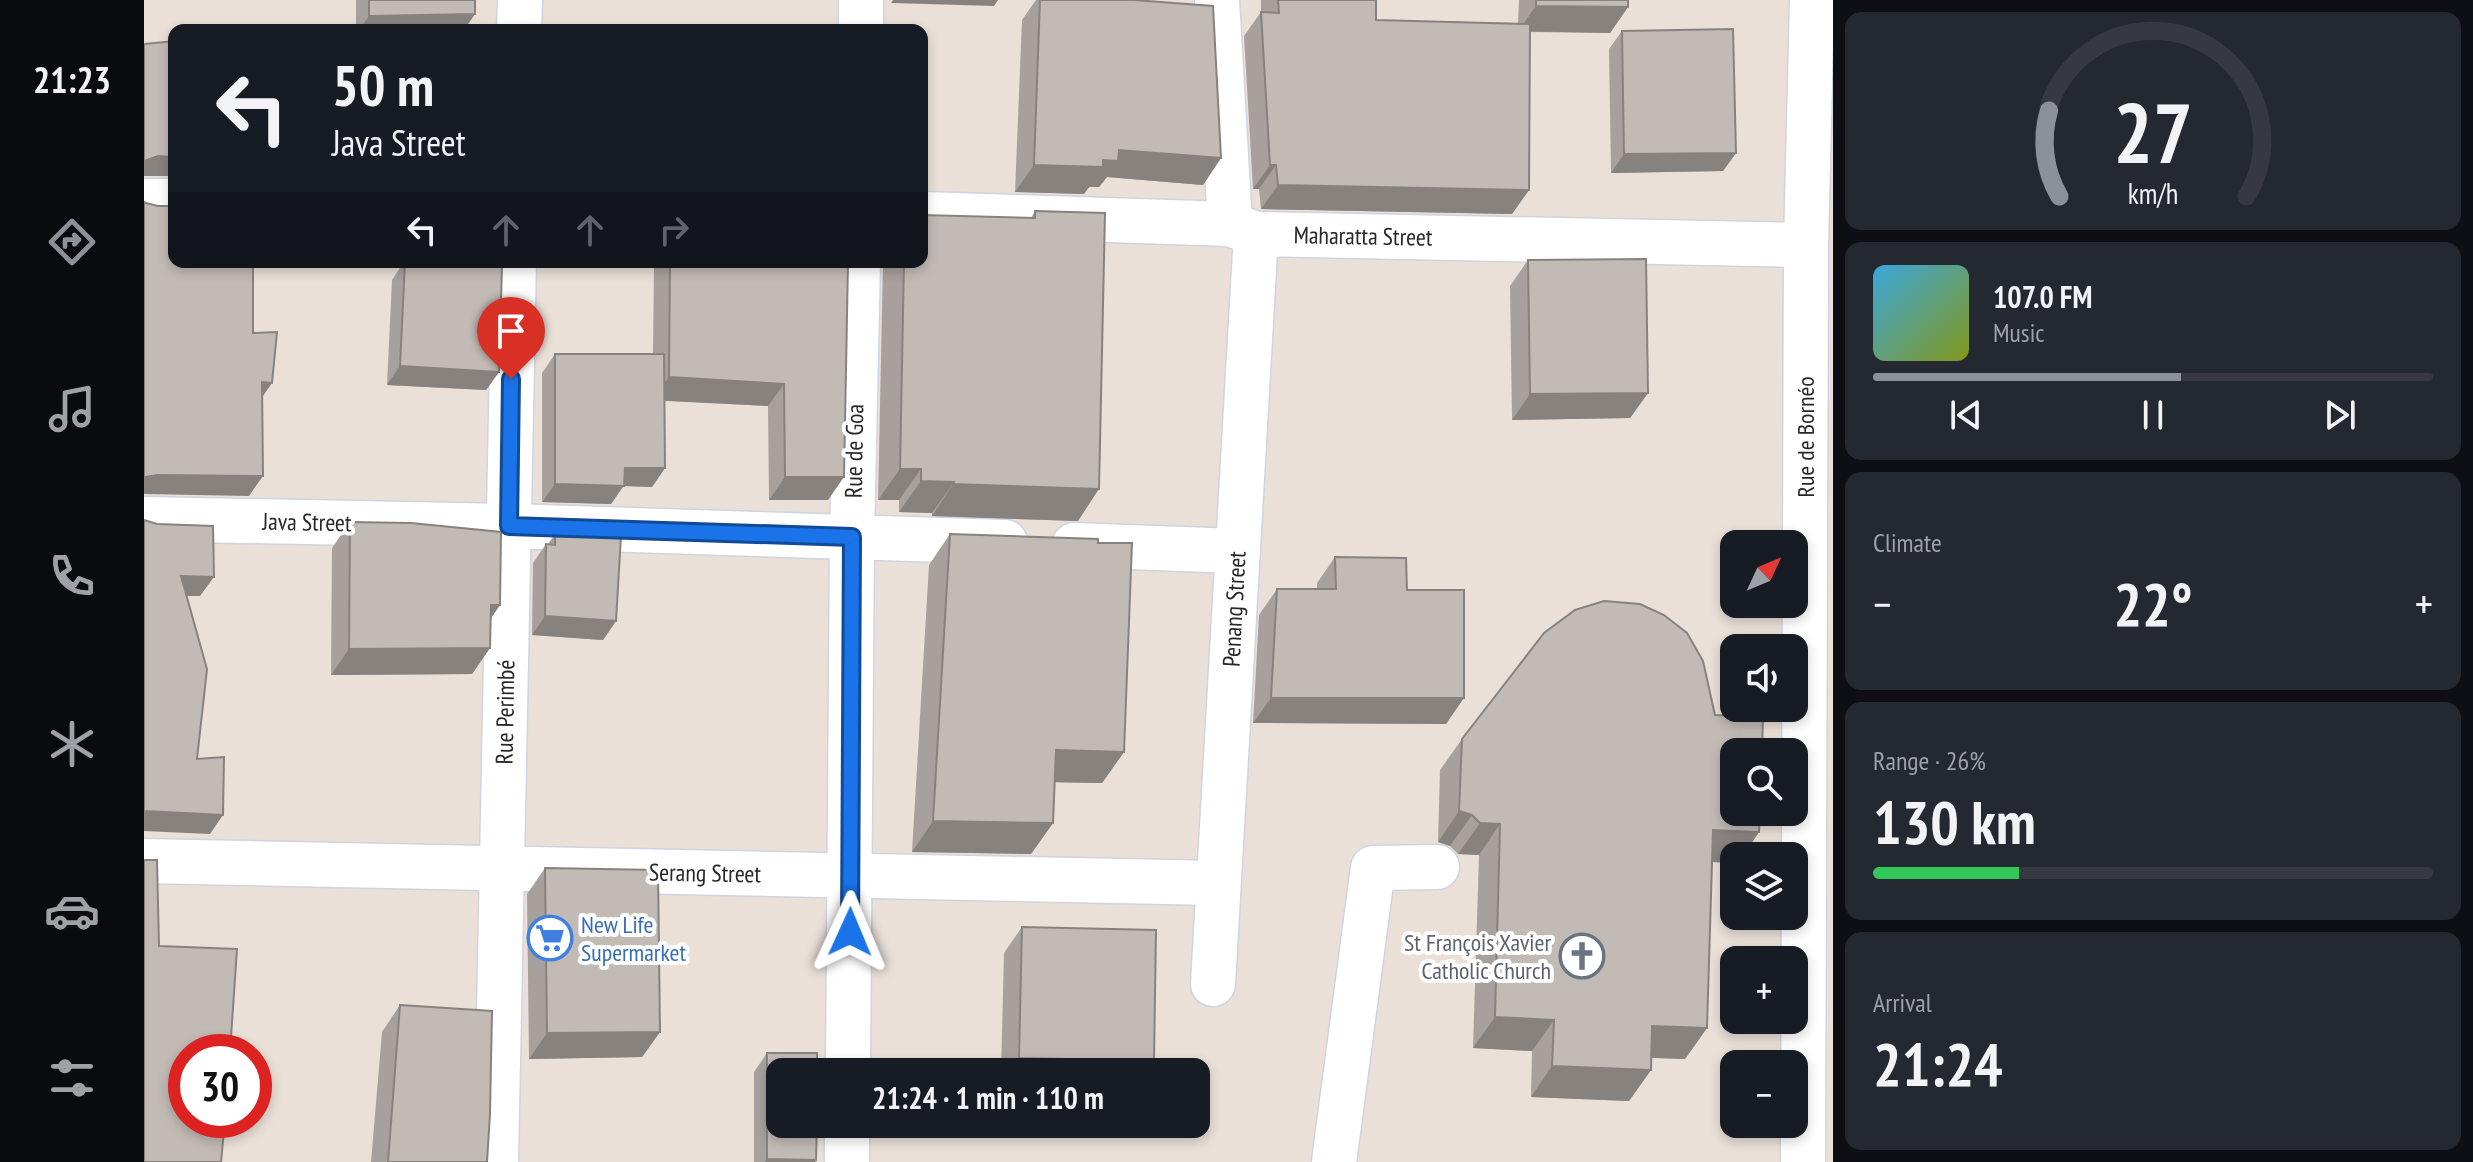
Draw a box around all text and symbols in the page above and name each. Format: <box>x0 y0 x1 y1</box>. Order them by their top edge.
text: 50 m <box>332 49 434 121</box>
text: 21:23 <box>33 56 111 103</box>
icon: left <box>200 56 304 160</box>
text: 27 <box>2113 78 2193 186</box>
text: Java Street <box>332 119 466 166</box>
text: km/h <box>2128 175 2178 212</box>
icon: left <box>400 208 444 252</box>
icon: ahead <box>484 208 528 252</box>
icon: ahead <box>568 208 612 252</box>
icon: right <box>652 208 696 252</box>
icon: directions <box>44 214 100 270</box>
street label: Maharatta Street <box>1293 219 1433 253</box>
text: 107.0 FM <box>1993 277 2092 316</box>
pin <box>477 297 545 379</box>
icon: arrive <box>489 309 533 353</box>
text: Music <box>1993 316 2045 349</box>
street label: Rue de Bornéo <box>1790 376 1821 498</box>
icon: music <box>44 381 100 437</box>
icon: previous <box>1944 393 1988 437</box>
icon: pause <box>2131 393 2175 437</box>
icon: next <box>2318 393 2362 437</box>
street label: Rue de Goa <box>838 404 870 498</box>
street label: Java Street <box>261 506 352 538</box>
text: Climate <box>1873 526 1942 559</box>
north arrow <box>1720 530 1808 618</box>
map controls <box>1720 530 1808 1138</box>
icon: phone <box>44 548 100 604</box>
street label: Penang Street <box>1215 550 1253 668</box>
text: 22° <box>2113 565 2193 643</box>
text: − <box>1873 575 1891 632</box>
text: + <box>2415 575 2433 632</box>
button: sound <box>1720 634 1808 722</box>
street label: Rue Perimbé <box>489 659 521 765</box>
icon: climate <box>44 716 100 772</box>
button: search <box>1720 738 1808 826</box>
text: Range · 26% <box>1873 744 1986 777</box>
text: 130 km <box>1873 783 2036 861</box>
button: layers <box>1720 842 1808 930</box>
street label: Serang Street <box>649 857 762 889</box>
icon: car <box>44 883 100 939</box>
position arrow <box>808 890 892 974</box>
place label: New Life Supermarket <box>581 909 686 968</box>
supermarket icon: New Life Supermarket <box>526 914 574 962</box>
place label: St François Xavier Catholic Church <box>1404 927 1551 986</box>
church icon: St François Xavier Catholic Church <box>1558 932 1606 980</box>
button: + <box>1720 946 1808 1034</box>
text: Arrival <box>1873 986 1932 1019</box>
text: 21:24 <box>1873 1025 2003 1103</box>
speed limit sign: 30 <box>168 1034 272 1138</box>
icon: filters <box>44 1050 100 1106</box>
button: − <box>1720 1050 1808 1138</box>
text: 21:24 · 1 min · 110 m <box>872 1078 1104 1117</box>

